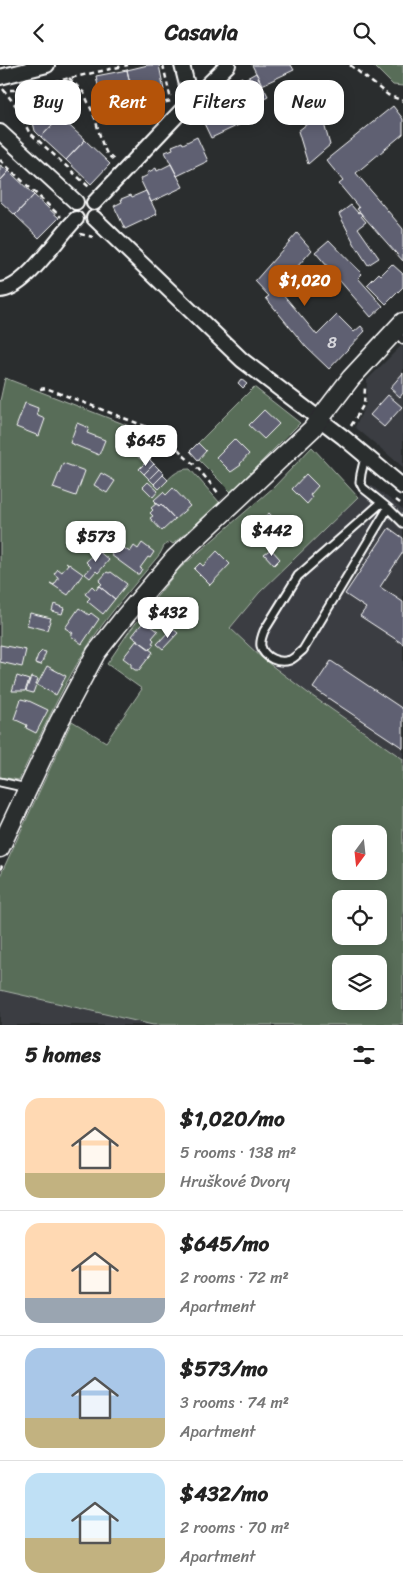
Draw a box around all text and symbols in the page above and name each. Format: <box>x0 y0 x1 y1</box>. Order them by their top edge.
text: Casavia <box>165 13 238 52</box>
icon: back <box>25 19 53 47</box>
icon: search <box>350 19 378 47</box>
chip: Buy <box>15 80 81 125</box>
chip: Rent <box>91 80 165 125</box>
chip: Filters <box>175 80 264 125</box>
chip: New <box>274 80 344 125</box>
pin: $1,020 <box>264 265 346 307</box>
text: $1,020 <box>279 266 331 295</box>
house number: 8 <box>327 328 337 357</box>
pin: $645 <box>116 425 176 467</box>
text: $645 <box>126 426 166 455</box>
pin: $442 <box>242 515 302 557</box>
text: $442 <box>252 516 292 545</box>
pin: $573 <box>66 521 126 563</box>
text: $573 <box>77 522 115 551</box>
pin: $432 <box>138 597 198 639</box>
text: $432 <box>149 598 187 627</box>
north arrow <box>332 825 388 880</box>
map controls <box>332 825 387 1010</box>
button: locate <box>332 890 387 945</box>
button: layers <box>332 955 387 1010</box>
text: 5 homes <box>25 1036 101 1074</box>
icon: filters <box>350 1041 378 1069</box>
text: $1,020/mo <box>180 1100 285 1138</box>
icon: home <box>65 1118 125 1178</box>
text: 5 rooms · 138 m² <box>180 1138 296 1167</box>
text: Hruškové Dvory <box>180 1167 290 1196</box>
text: $645/mo <box>180 1225 269 1263</box>
icon: home <box>65 1243 125 1303</box>
text: 2 rooms · 72 m² <box>180 1263 289 1292</box>
text: Apartment <box>180 1292 256 1321</box>
text: $573/mo <box>180 1350 268 1388</box>
icon: home <box>65 1368 125 1428</box>
text: 3 rooms · 74 m² <box>180 1388 289 1417</box>
text: Apartment <box>180 1417 256 1446</box>
text: $432/mo <box>180 1475 268 1513</box>
icon: home <box>65 1493 125 1553</box>
text: 2 rooms · 70 m² <box>180 1513 290 1542</box>
text: Apartment <box>180 1542 256 1571</box>

